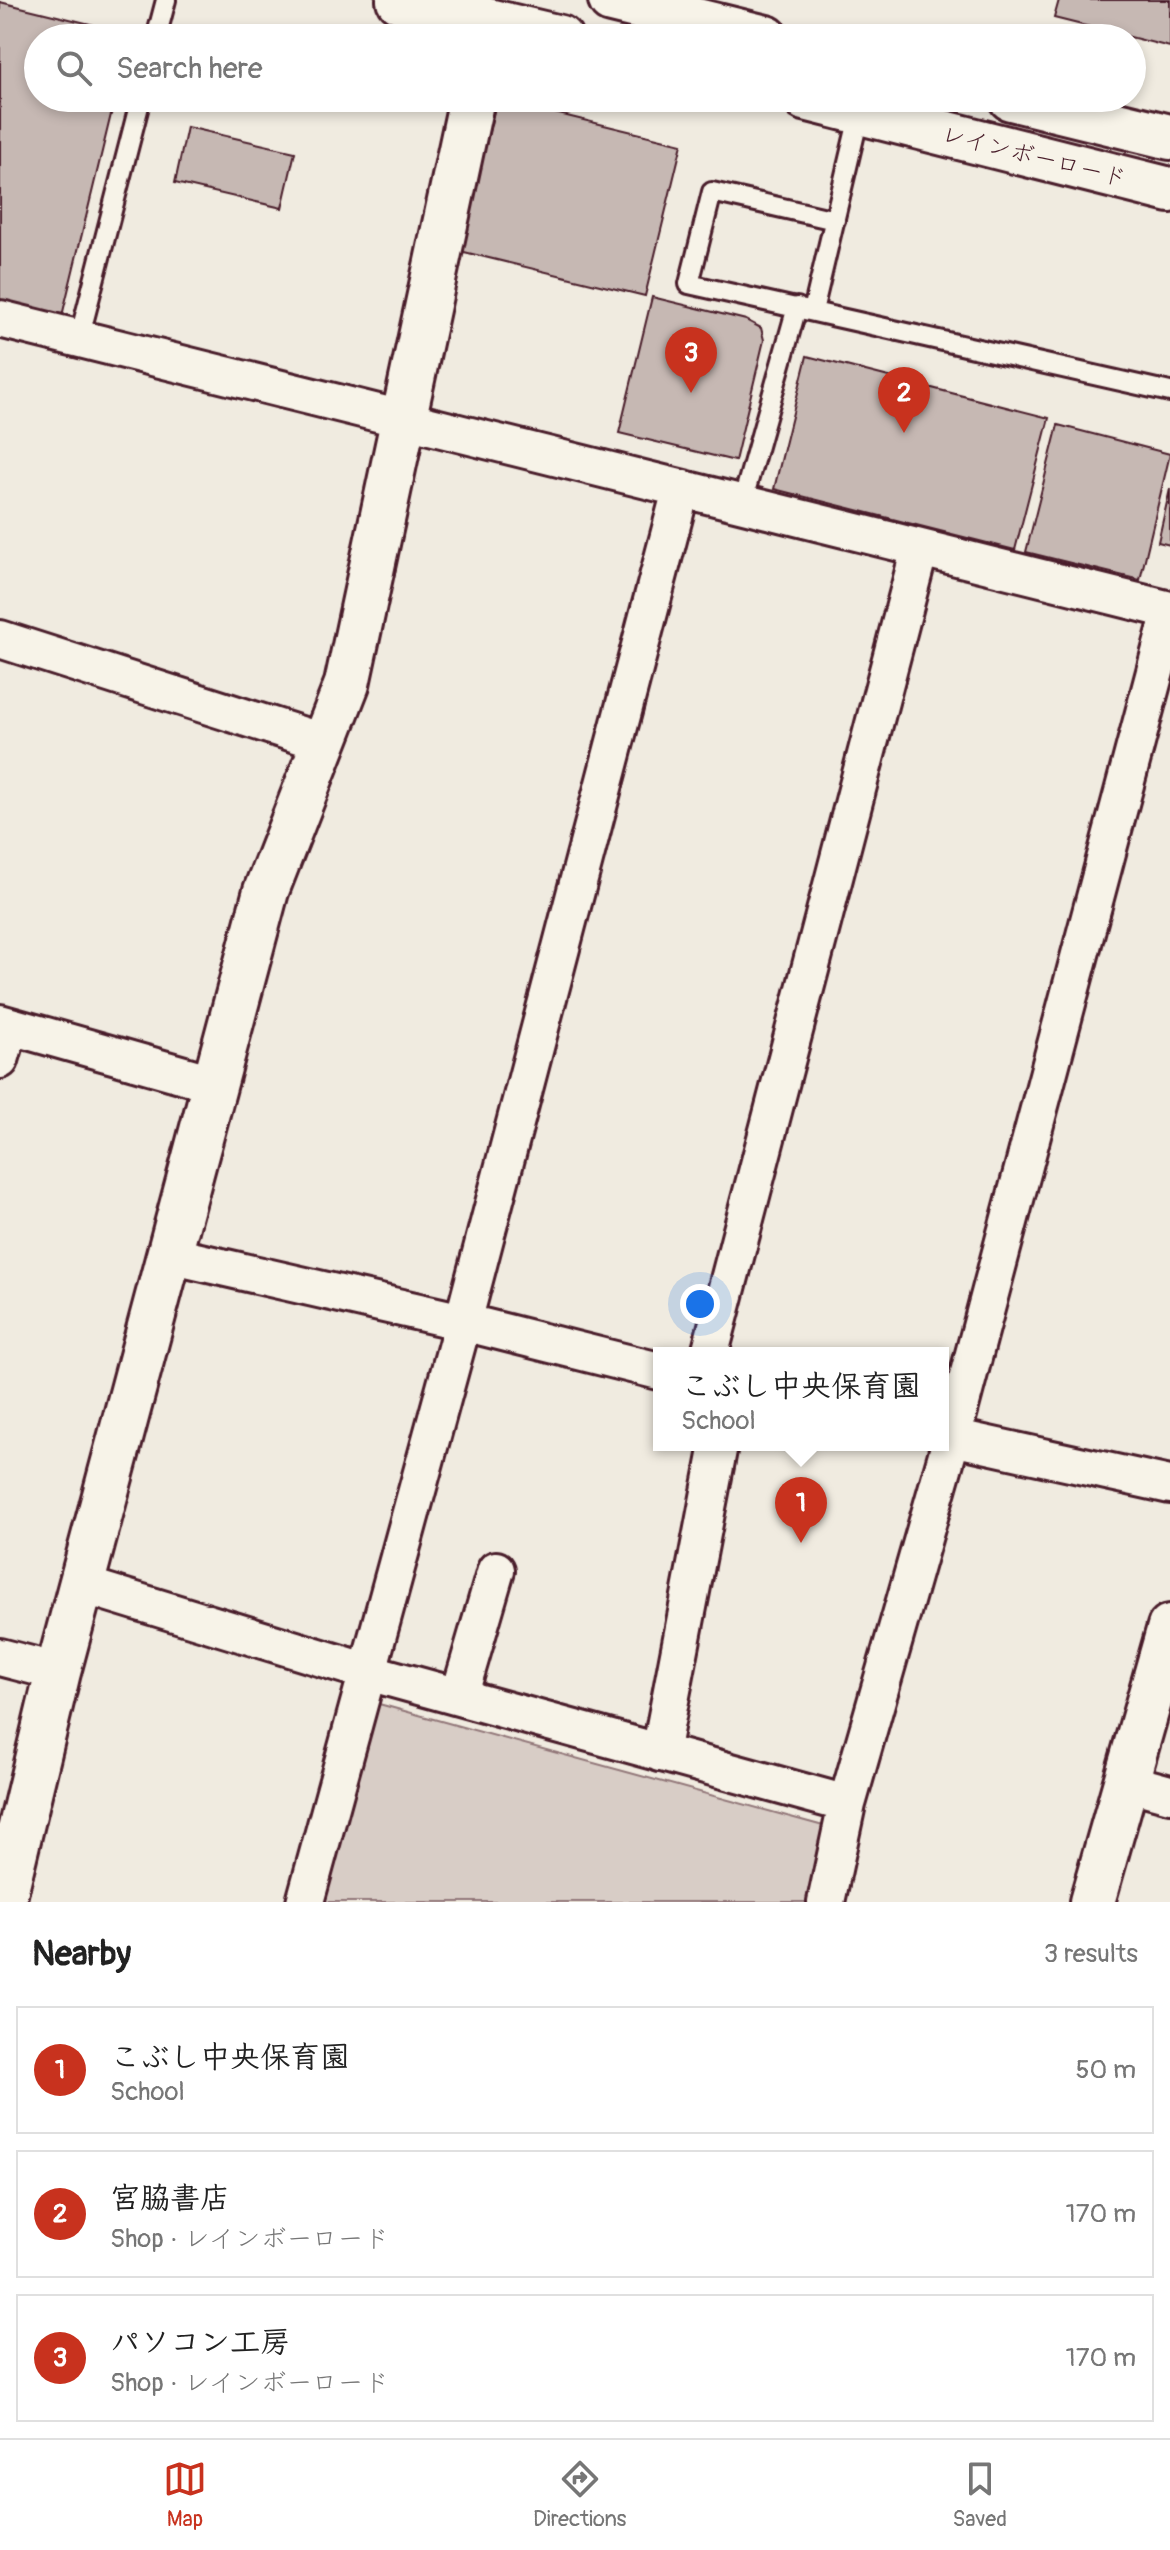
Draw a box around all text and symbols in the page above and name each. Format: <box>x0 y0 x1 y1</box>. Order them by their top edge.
search box <box>24 24 1146 112</box>
icon: search <box>52 46 96 90</box>
text: Search here <box>116 50 263 87</box>
street label: レインボーロード <box>938 119 1130 194</box>
pin: 3 <box>665 327 717 393</box>
pin: 2 <box>878 367 930 433</box>
your location <box>680 1284 720 1324</box>
popup <box>653 1347 949 1451</box>
text: こぶし中央保育園 <box>681 1368 921 1405</box>
text: School <box>681 1405 756 1437</box>
pin: 1 <box>775 1477 827 1543</box>
text: Nearby <box>32 1933 131 1976</box>
text: 3 results <box>1044 1938 1138 1970</box>
text: こぶし中央保育園 <box>110 2039 350 2076</box>
text: 1 <box>55 2054 65 2086</box>
text: 50 m <box>1075 2054 1136 2086</box>
text: School <box>110 2076 185 2108</box>
text: 宮脇書店 <box>110 2180 230 2217</box>
text: 2 <box>53 2198 67 2230</box>
text: 170 m <box>1066 2198 1136 2230</box>
text: Shop · レインボーロード <box>110 2223 389 2255</box>
text: パソコン工房 <box>110 2324 290 2361</box>
text: 3 <box>53 2342 67 2374</box>
text: 170 m <box>1066 2342 1136 2374</box>
text: Shop · レインボーロード <box>110 2367 389 2399</box>
tab: Map <box>163 2457 207 2533</box>
tab: Directions <box>533 2457 626 2533</box>
tab: Saved <box>952 2457 1007 2533</box>

